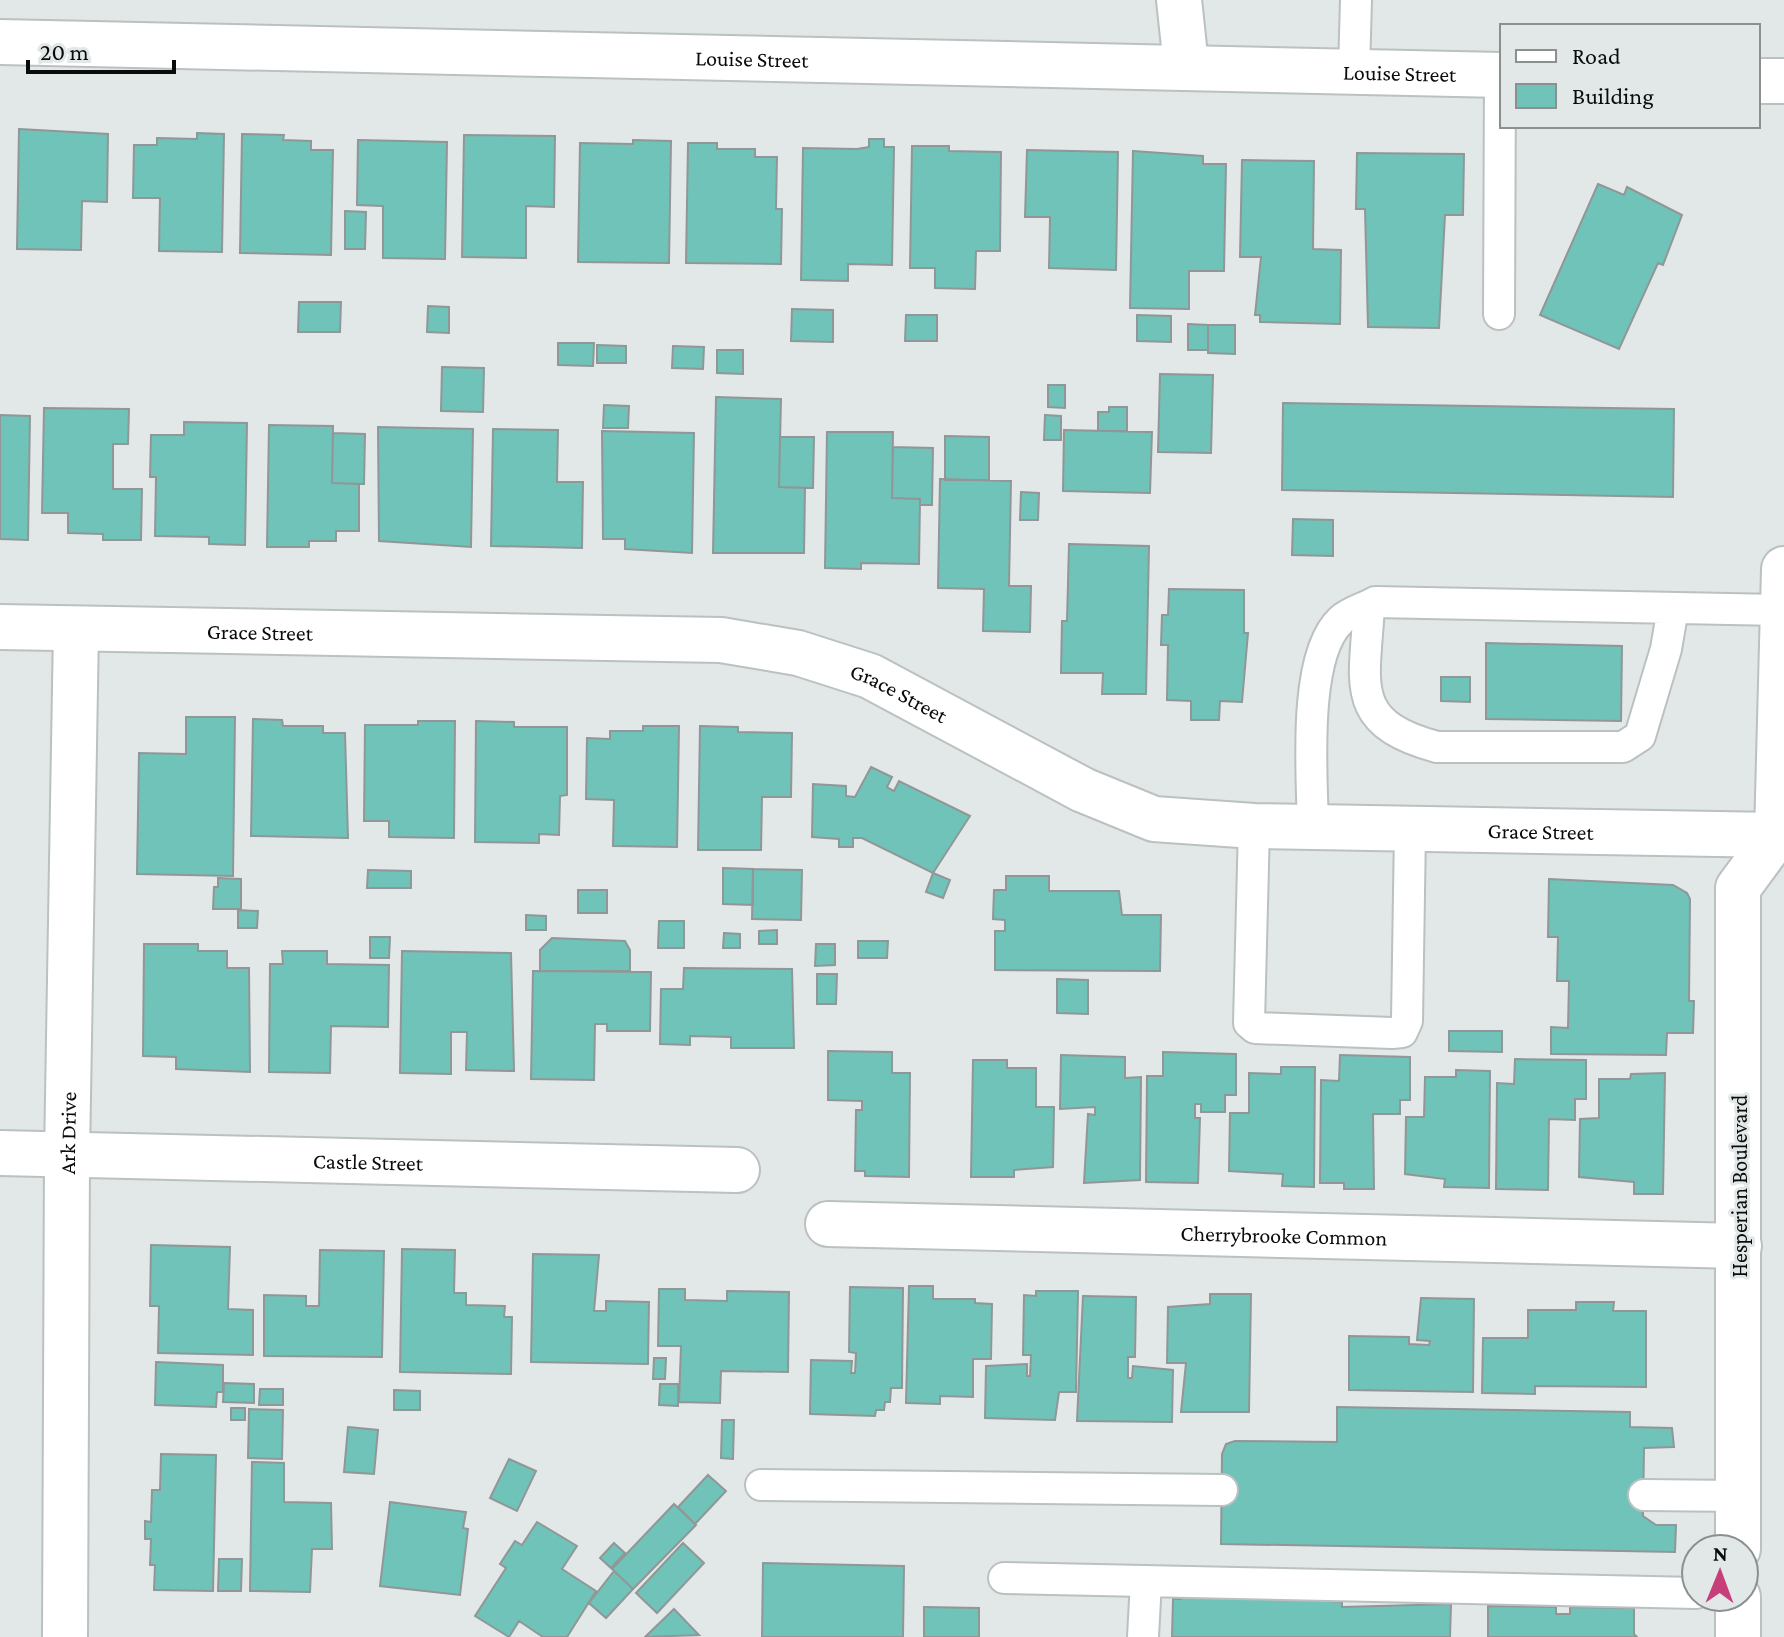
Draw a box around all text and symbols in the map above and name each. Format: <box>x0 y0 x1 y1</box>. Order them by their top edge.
scale bar <box>28 24 174 74</box>
legend <box>1500 24 1760 128</box>
text: 20 m <box>40 38 89 65</box>
text: Road <box>1572 42 1621 69</box>
street label: Louise Street <box>695 45 809 73</box>
street label: Louise Street <box>1343 60 1457 87</box>
text: Building <box>1572 82 1654 109</box>
street label: Grace Street <box>207 619 314 646</box>
street label: Grace Street <box>847 659 952 728</box>
street label: Grace Street <box>1487 818 1595 845</box>
street label: Ark Drive <box>55 1091 81 1174</box>
street label: Hesperian Boulevard <box>1727 1094 1752 1277</box>
street label: Castle Street <box>313 1148 424 1176</box>
street label: Cherrybrooke Common <box>1180 1221 1388 1251</box>
north arrow <box>1680 1533 1760 1613</box>
text: N <box>1713 1541 1728 1566</box>

